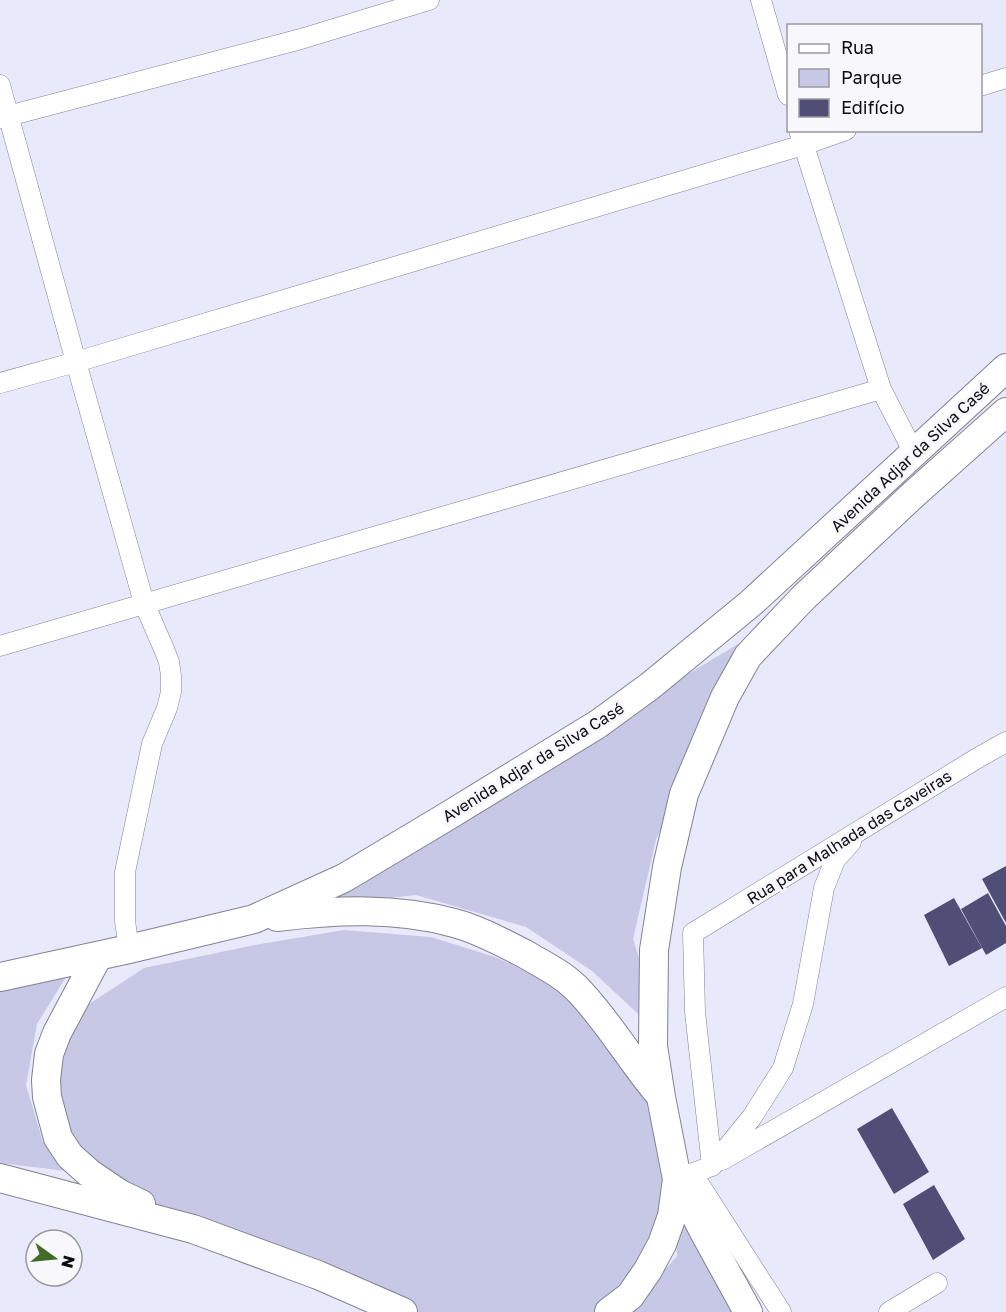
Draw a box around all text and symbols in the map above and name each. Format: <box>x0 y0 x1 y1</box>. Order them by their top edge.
legend <box>787 24 982 132</box>
text: Rua <box>841 36 874 58</box>
text: Parque <box>841 66 902 88</box>
text: Edifício <box>841 96 905 118</box>
street label: Avenida Adjar da Silva Casé <box>826 378 994 536</box>
street label: Avenida Adjar da Silva Casé <box>439 698 627 826</box>
street label: Rua para Malhada das Caveiras <box>743 766 955 908</box>
north arrow <box>24 1228 84 1288</box>
text: N <box>57 1253 80 1270</box>

